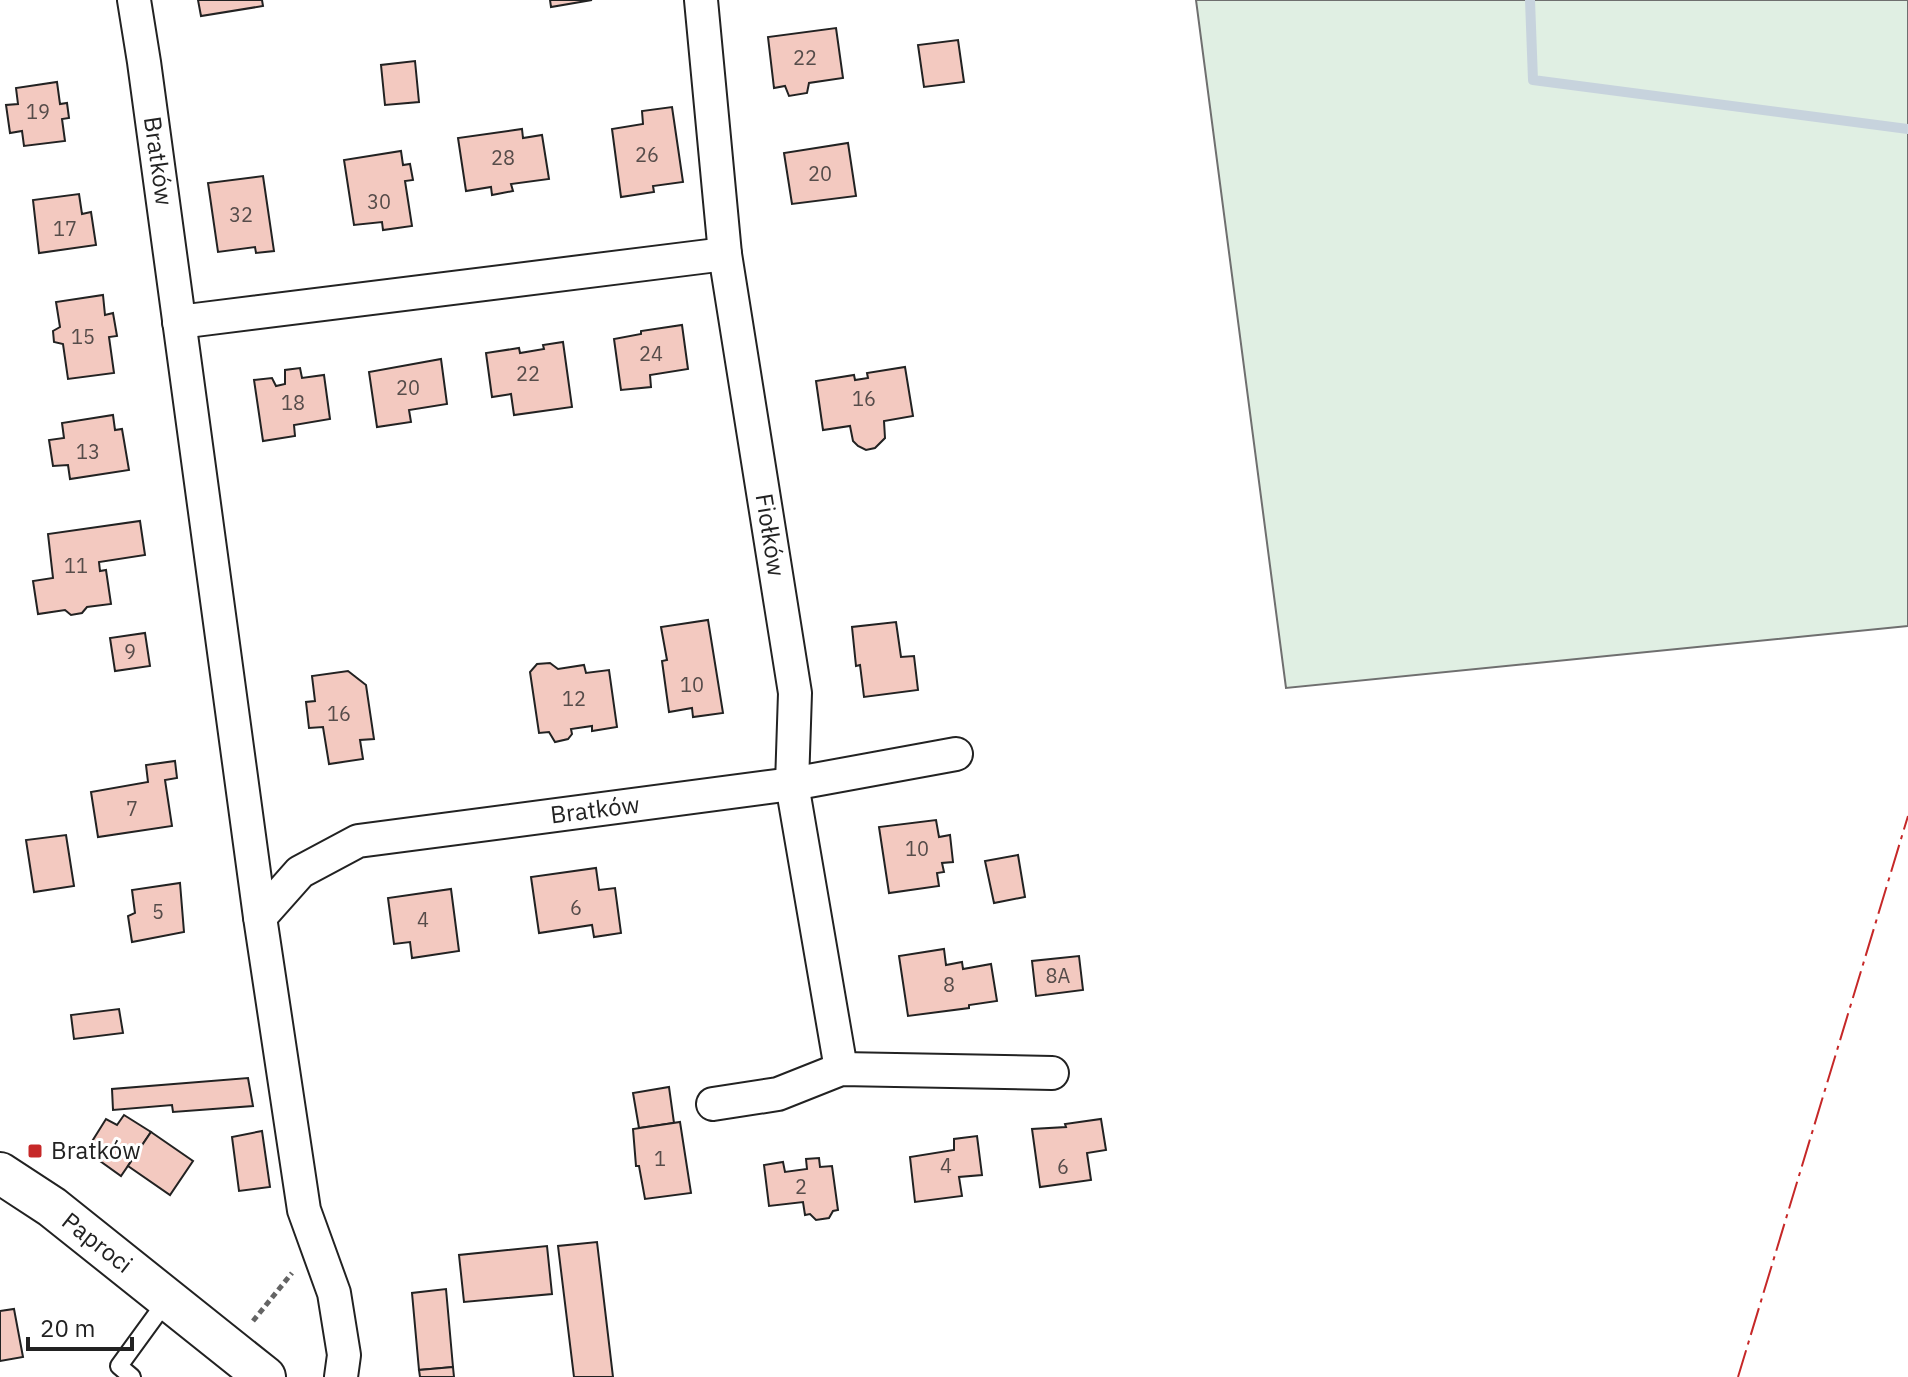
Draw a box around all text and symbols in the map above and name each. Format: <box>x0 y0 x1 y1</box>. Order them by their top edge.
house number: 22 <box>793 44 817 71</box>
house number: 19 <box>26 98 50 125</box>
street label: Bratków <box>137 114 181 207</box>
house number: 26 <box>635 141 659 168</box>
house number: 28 <box>491 144 515 171</box>
house number: 20 <box>808 160 832 187</box>
house number: 30 <box>367 188 391 215</box>
house number: 32 <box>229 201 253 228</box>
house number: 17 <box>53 215 77 242</box>
house number: 15 <box>71 323 95 350</box>
house number: 24 <box>639 340 663 367</box>
house number: 22 <box>516 360 540 387</box>
house number: 20 <box>396 374 420 401</box>
house number: 16 <box>852 385 876 412</box>
house number: 18 <box>281 389 305 416</box>
house number: 13 <box>76 438 100 465</box>
street label: Fiołków <box>749 491 793 579</box>
house number: 11 <box>64 552 88 579</box>
house number: 9 <box>124 638 136 665</box>
house number: 10 <box>680 671 704 698</box>
house number: 12 <box>562 685 586 712</box>
house number: 16 <box>327 700 351 727</box>
street label: Bratków <box>548 788 641 830</box>
house number: 7 <box>126 795 138 822</box>
house number: 10 <box>905 835 929 862</box>
house number: 6 <box>570 894 582 921</box>
house number: 5 <box>152 898 164 925</box>
house number: 4 <box>417 906 429 933</box>
house number: 8A <box>1046 962 1071 989</box>
house number: 8 <box>943 971 955 998</box>
place label: Bratków <box>51 1134 141 1166</box>
marker: Bratków <box>26 1142 44 1160</box>
house number: 1 <box>654 1145 666 1172</box>
house number: 4 <box>940 1152 952 1179</box>
house number: 6 <box>1057 1153 1069 1180</box>
house number: 2 <box>795 1173 807 1200</box>
street label: Paproci <box>56 1205 139 1280</box>
scale bar <box>28 1301 132 1351</box>
text: 20 m <box>40 1312 95 1344</box>

